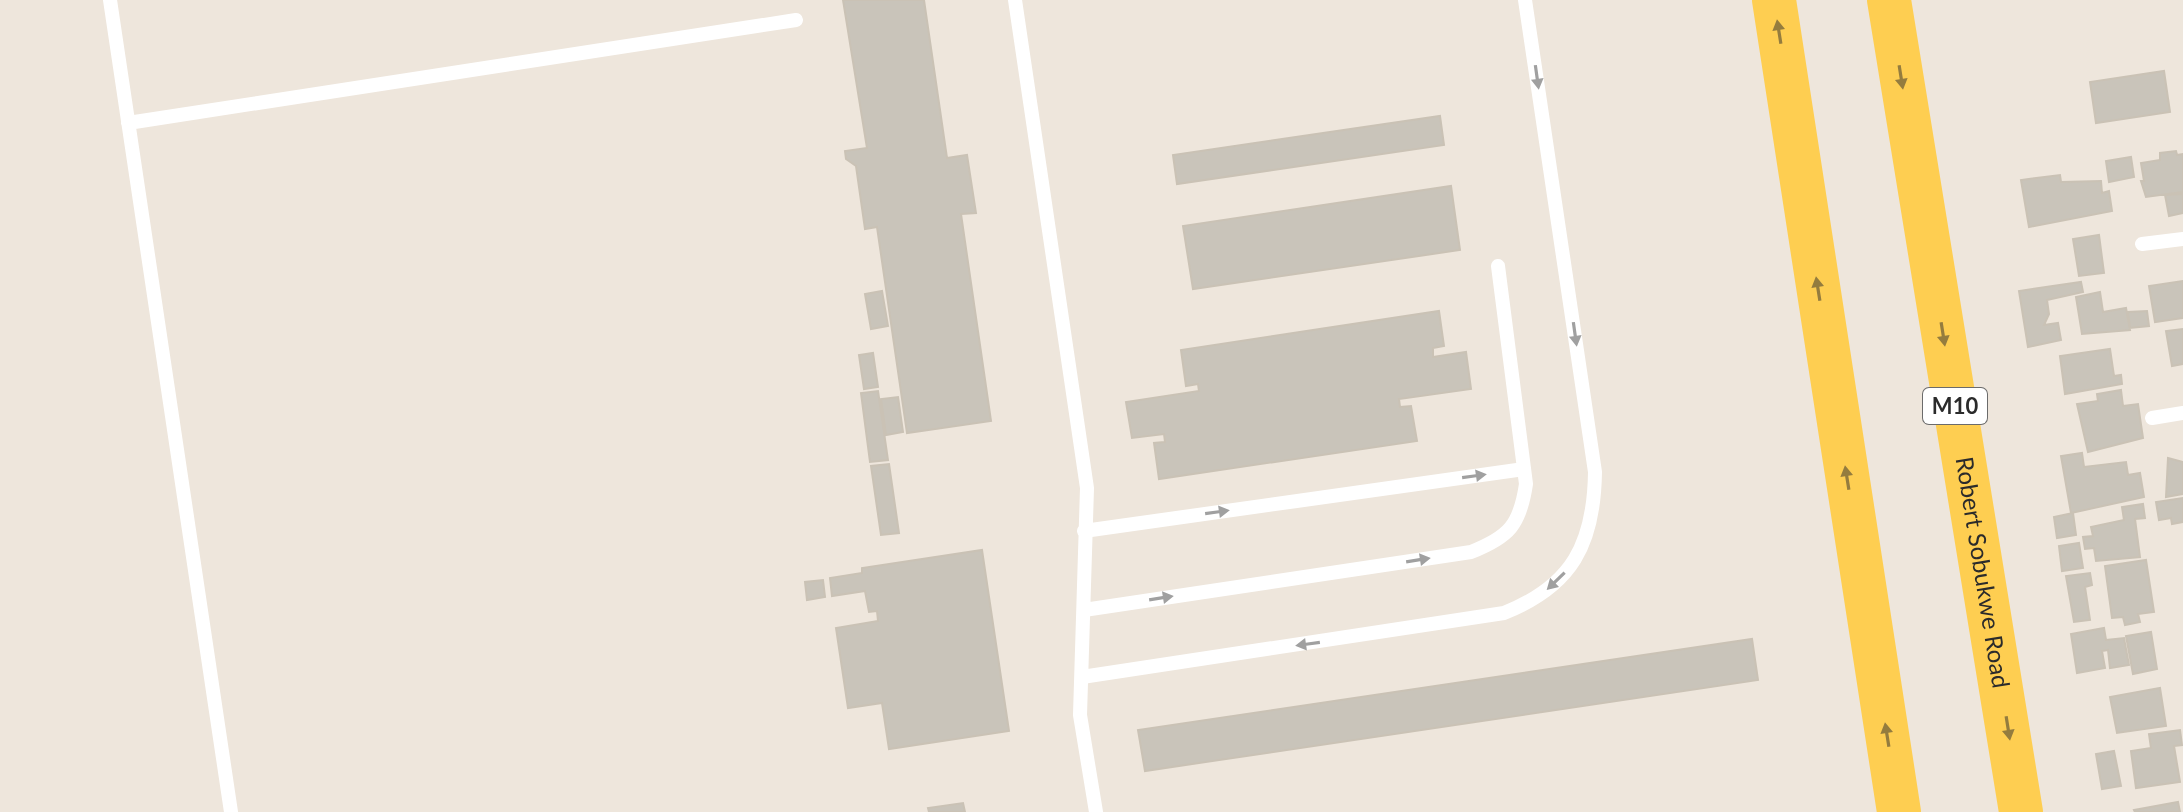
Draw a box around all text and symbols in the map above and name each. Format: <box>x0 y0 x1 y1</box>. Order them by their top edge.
one-way arrow <box>1772 19 1785 44</box>
one-way arrow <box>1531 65 1544 90</box>
one-way arrow <box>1895 65 1908 90</box>
one-way arrow <box>1811 276 1824 301</box>
one-way arrow <box>1937 321 1950 346</box>
one-way arrow <box>1569 322 1582 347</box>
road number: M10 <box>1923 388 1987 424</box>
street label: Robert Sobukwe Road <box>1950 454 2017 690</box>
one-way arrow <box>1841 465 1853 490</box>
one-way arrow <box>1462 469 1487 482</box>
one-way arrow <box>1205 505 1230 518</box>
one-way arrow <box>1406 553 1431 566</box>
one-way arrow <box>1547 571 1566 590</box>
one-way arrow <box>1149 592 1174 604</box>
one-way arrow <box>1295 638 1320 651</box>
one-way arrow <box>2002 716 2014 741</box>
one-way arrow <box>1880 722 1893 747</box>

